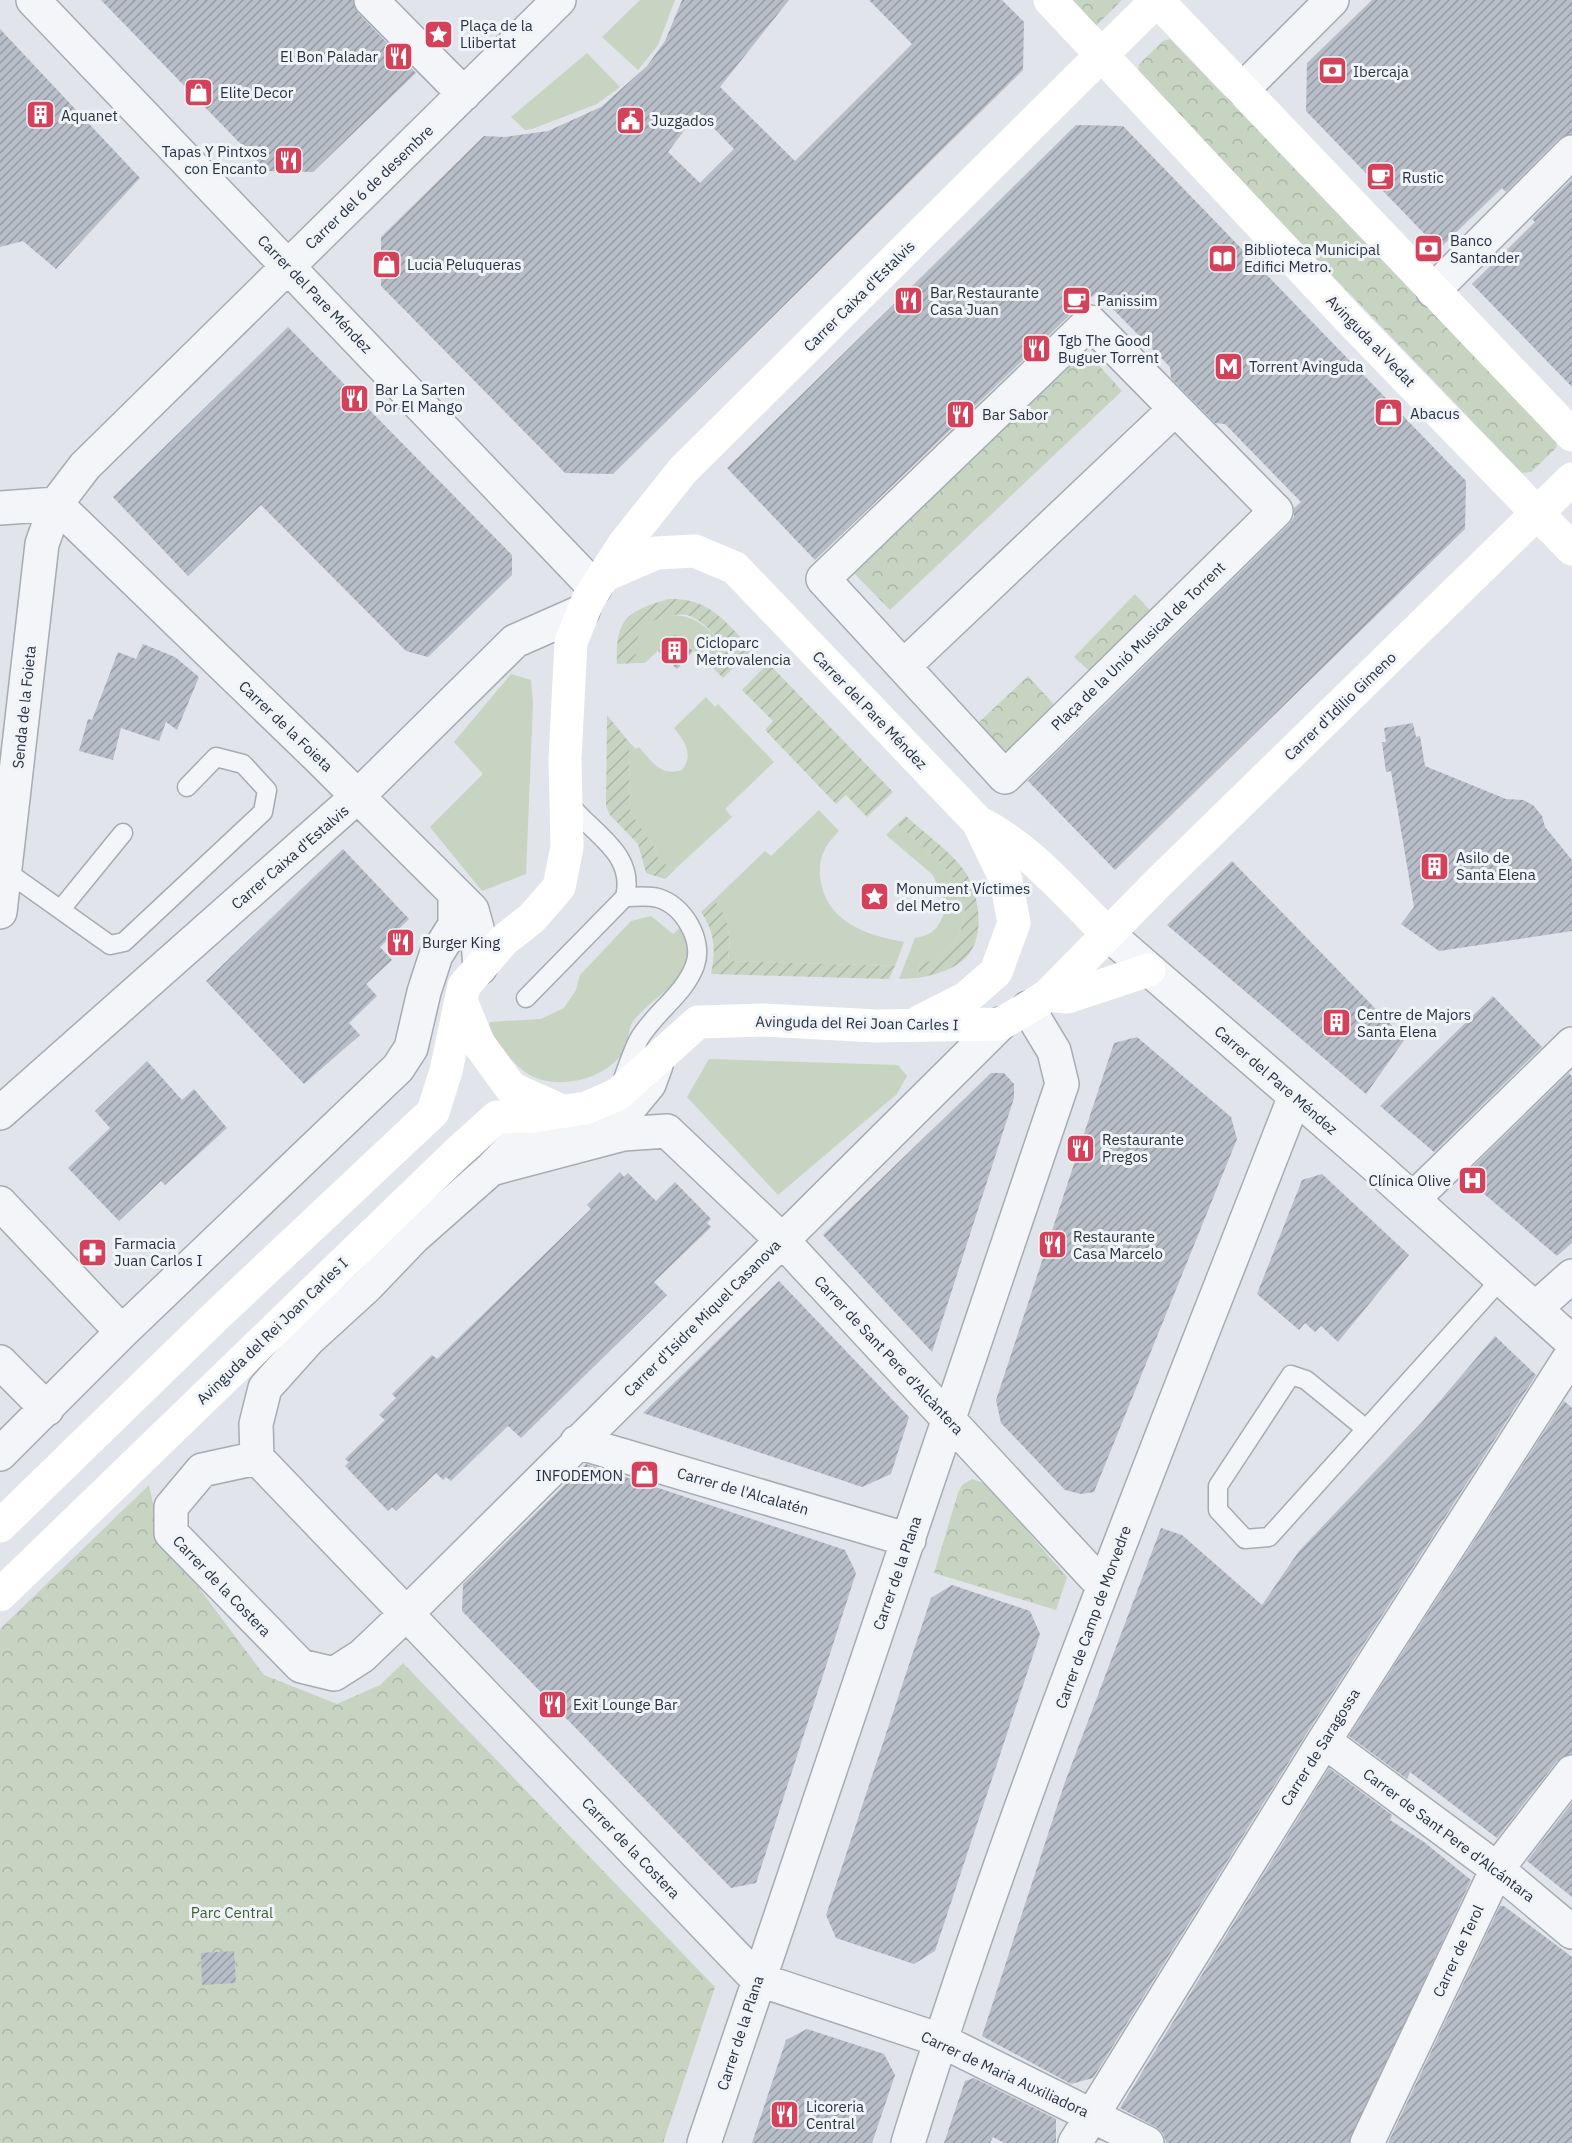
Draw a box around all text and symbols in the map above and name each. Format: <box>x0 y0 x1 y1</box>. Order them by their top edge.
place label: Plaça de la Llibertat <box>460 16 533 52</box>
place icon: Plaça de la Llibertat <box>423 18 455 50</box>
restaurant icon: El Bon Paladar <box>383 40 415 72</box>
place label: El Bon Paladar <box>280 47 378 66</box>
bank icon: Ibercaja <box>1316 55 1348 87</box>
place label: Ibercaja <box>1353 62 1409 81</box>
shop icon: Elite Decor <box>183 76 215 108</box>
place label: Elite Decor <box>220 83 294 102</box>
building icon: Aquanet <box>24 99 56 131</box>
public building icon: Juzgados <box>614 104 646 136</box>
place label: Aquanet <box>61 106 118 125</box>
place label: Juzgados <box>651 111 714 130</box>
street label: Carrer del 6 de desembre <box>301 121 437 253</box>
place label: Tapas Y Pintxos con Encanto <box>162 142 267 178</box>
restaurant icon: Tapas Y Pintxos con Encanto <box>272 144 304 176</box>
cafe icon: Rustic <box>1365 161 1397 193</box>
place label: Rustic <box>1402 168 1444 187</box>
street label: Carrer del Pare Méndez <box>254 231 376 357</box>
place label: Banco Santander <box>1450 231 1520 267</box>
bank icon: Banco Santander <box>1413 233 1445 265</box>
street label: Carrer Caixa d'Estalvis <box>799 236 919 356</box>
place label: Biblioteca Municipal Edifici Metro. <box>1244 240 1380 276</box>
library icon: Biblioteca Municipal Edifici Metro. <box>1207 242 1239 274</box>
shop icon: Lucia Peluqueras <box>370 248 402 280</box>
place label: Lucia Peluqueras <box>407 255 522 274</box>
place label: Bar Restaurante Casa Juan <box>930 283 1039 319</box>
cafe icon: Panissim <box>1060 284 1092 316</box>
restaurant icon: Bar Restaurante Casa Juan <box>893 285 925 317</box>
place label: Panissim <box>1097 291 1158 310</box>
street label: Avinguda al Vedat <box>1322 291 1420 391</box>
place label: Tgb The Good Buguer Torrent <box>1058 331 1159 367</box>
restaurant icon: Tgb The Good Buguer Torrent <box>1021 333 1053 365</box>
metro station icon: Torrent Avinguda <box>1212 350 1244 382</box>
place label: Torrent Avinguda <box>1249 357 1364 376</box>
place label: Bar La Sarten Por El Mango <box>375 380 465 416</box>
restaurant icon: Bar La Sarten Por El Mango <box>338 382 370 414</box>
shop icon: Abacus <box>1373 397 1405 429</box>
restaurant icon: Bar Sabor <box>945 398 977 430</box>
place label: Abacus <box>1410 404 1460 423</box>
place label: Bar Sabor <box>982 405 1049 424</box>
street label: Plaça de la Unió Musical de Torrent <box>1047 557 1229 735</box>
place label: Cicloparc Metrovalencia <box>696 633 791 669</box>
building icon: Cicloparc Metrovalencia <box>659 635 691 667</box>
street label: Senda de la Foieta <box>8 645 40 769</box>
street label: Carrer del Pare Méndez <box>809 647 931 773</box>
street label: Carrer d'Idilio Gimeno <box>1280 648 1400 764</box>
street label: Carrer de la Foieta <box>235 676 337 776</box>
street label: Carrer Caixa d'Estalvis <box>227 801 353 913</box>
place label: Asilo de Santa Elena <box>1456 848 1536 884</box>
building icon: Asilo de Santa Elena <box>1419 850 1451 882</box>
place label: Monument Víctimes del Metro <box>896 879 1030 915</box>
place icon: Monument Víctimes del Metro <box>859 881 891 913</box>
restaurant icon: Burger King <box>385 926 417 958</box>
place label: Burger King <box>422 933 500 952</box>
place label: Centre de Majors Santa Elena <box>1357 1005 1471 1041</box>
building icon: Centre de Majors Santa Elena <box>1320 1007 1352 1039</box>
street label: Avinguda del Rei Joan Carles I <box>755 1012 959 1034</box>
street label: Carrer del Pare Méndez <box>1211 1021 1342 1139</box>
place label: Restaurante Pregos <box>1102 1130 1184 1166</box>
restaurant icon: Restaurante Pregos <box>1065 1132 1097 1164</box>
hospital icon: Clínica Olive <box>1456 1164 1488 1196</box>
place label: Clínica Olive <box>1369 1171 1451 1190</box>
place label: Restaurante Casa Marcelo <box>1073 1227 1163 1263</box>
restaurant icon: Restaurante Casa Marcelo <box>1036 1229 1068 1261</box>
place label: Farmacia Juan Carlos I <box>114 1234 202 1270</box>
street label: Carrer d'Isidre Miquel Casanova <box>619 1235 785 1401</box>
pharmacy icon: Farmacia Juan Carlos I <box>77 1236 109 1268</box>
street label: Avinguda del Rei Joan Carles I <box>192 1254 352 1408</box>
street label: Carrer de Sant Pere d'Alcàntera <box>810 1272 968 1438</box>
shop icon: INFODEMON <box>628 1459 660 1491</box>
street label: Carrer de l'Alcalatén <box>675 1463 811 1519</box>
place label: INFODEMON <box>535 1466 623 1485</box>
street label: Carrer de la Plana <box>869 1513 925 1633</box>
street label: Carrer de Camp de Morvedre <box>1051 1523 1135 1711</box>
street label: Carrer de la Costera <box>169 1531 275 1641</box>
street label: Carrer de Saragossa <box>1276 1685 1364 1809</box>
restaurant icon: Exit Lounge Bar <box>536 1688 568 1720</box>
place label: Exit Lounge Bar <box>573 1695 678 1714</box>
street label: Carrer de Sant Pere d'Alcántara <box>1359 1764 1539 1906</box>
street label: Carrer de la Costera <box>578 1793 684 1903</box>
street label: Carrer de Terol <box>1428 1902 1488 2000</box>
park label: Parc Central <box>191 1903 273 1922</box>
street label: Carrer de la Plana <box>713 1973 767 2093</box>
street label: Carrer de Maria Auxiliadora <box>918 2027 1092 2121</box>
place label: Licoreria Central <box>806 2097 864 2133</box>
restaurant icon: Licoreria Central <box>769 2099 801 2131</box>

